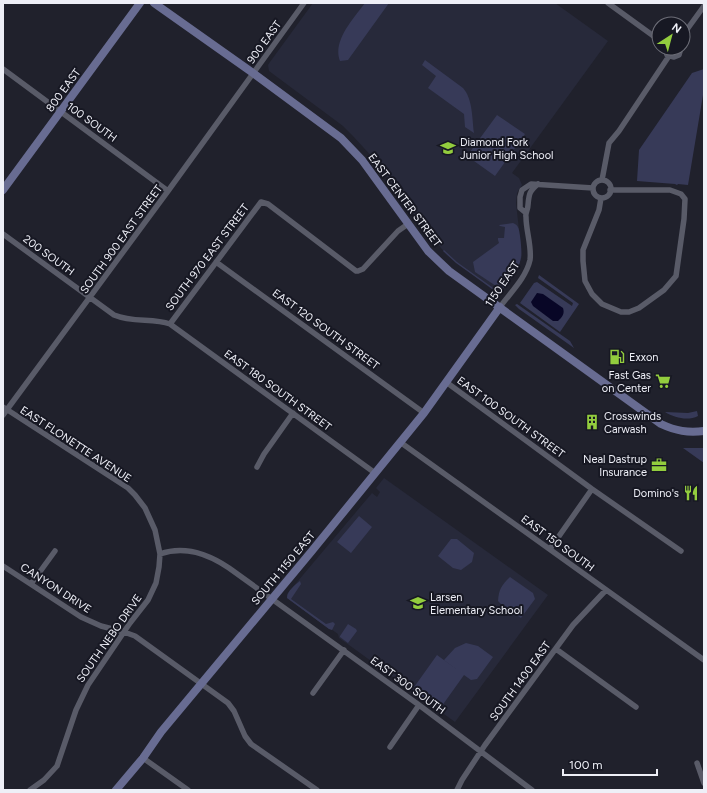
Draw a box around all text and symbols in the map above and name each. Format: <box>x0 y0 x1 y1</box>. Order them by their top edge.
north arrow <box>651 16 691 56</box>
street label: 900 EAST <box>244 18 284 66</box>
text: N <box>669 21 684 36</box>
street label: 800 EAST <box>43 66 83 114</box>
street label: 100 SOUTH <box>64 100 119 145</box>
place label: Diamond Fork Junior High School <box>460 136 553 162</box>
school or university icon: Diamond Fork Junior High School <box>439 139 457 157</box>
street label: EAST CENTER STREET <box>365 151 444 250</box>
street label: SOUTH 900 EAST STREET <box>78 182 165 296</box>
street label: SOUTH 970 EAST STREET <box>163 201 252 313</box>
street label: 200 SOUTH <box>21 232 77 278</box>
street label: 1150 EAST <box>482 259 522 309</box>
street label: EAST 120 SOUTH STREET <box>270 286 382 373</box>
street label: EAST 180 SOUTH STREET <box>222 347 334 434</box>
fuel station icon: Exxon <box>608 348 626 366</box>
place label: Exxon <box>629 351 658 364</box>
place label: Fast Gas on Center <box>602 369 651 395</box>
supermarket icon: Fast Gas on Center <box>654 372 672 390</box>
street label: EAST 100 SOUTH STREET <box>454 374 567 461</box>
street label: EAST FLONETTE AVENUE <box>18 404 134 485</box>
place label: Crosswinds Carwash <box>604 410 661 436</box>
building icon: Crosswinds Carwash <box>583 413 601 431</box>
place label: Neal Dastrup Insurance <box>583 453 647 479</box>
office icon: Neal Dastrup Insurance <box>650 456 668 474</box>
restaurant icon: Domino's <box>682 484 700 502</box>
place label: Domino's <box>633 487 679 500</box>
street label: EAST 150 SOUTH <box>519 512 597 574</box>
street label: SOUTH 1150 EAST <box>249 529 318 608</box>
street label: CANYON DRIVE <box>18 561 94 616</box>
place label: Larsen Elementary School <box>430 591 522 617</box>
street label: SOUTH NEBO DRIVE <box>74 592 145 685</box>
school or university icon: Larsen Elementary School <box>409 594 427 612</box>
street label: SOUTH 1400 EAST <box>487 639 554 724</box>
street label: EAST 300 SOUTH <box>368 654 448 717</box>
scale bar <box>563 751 657 777</box>
text: 100 m <box>569 758 603 772</box>

